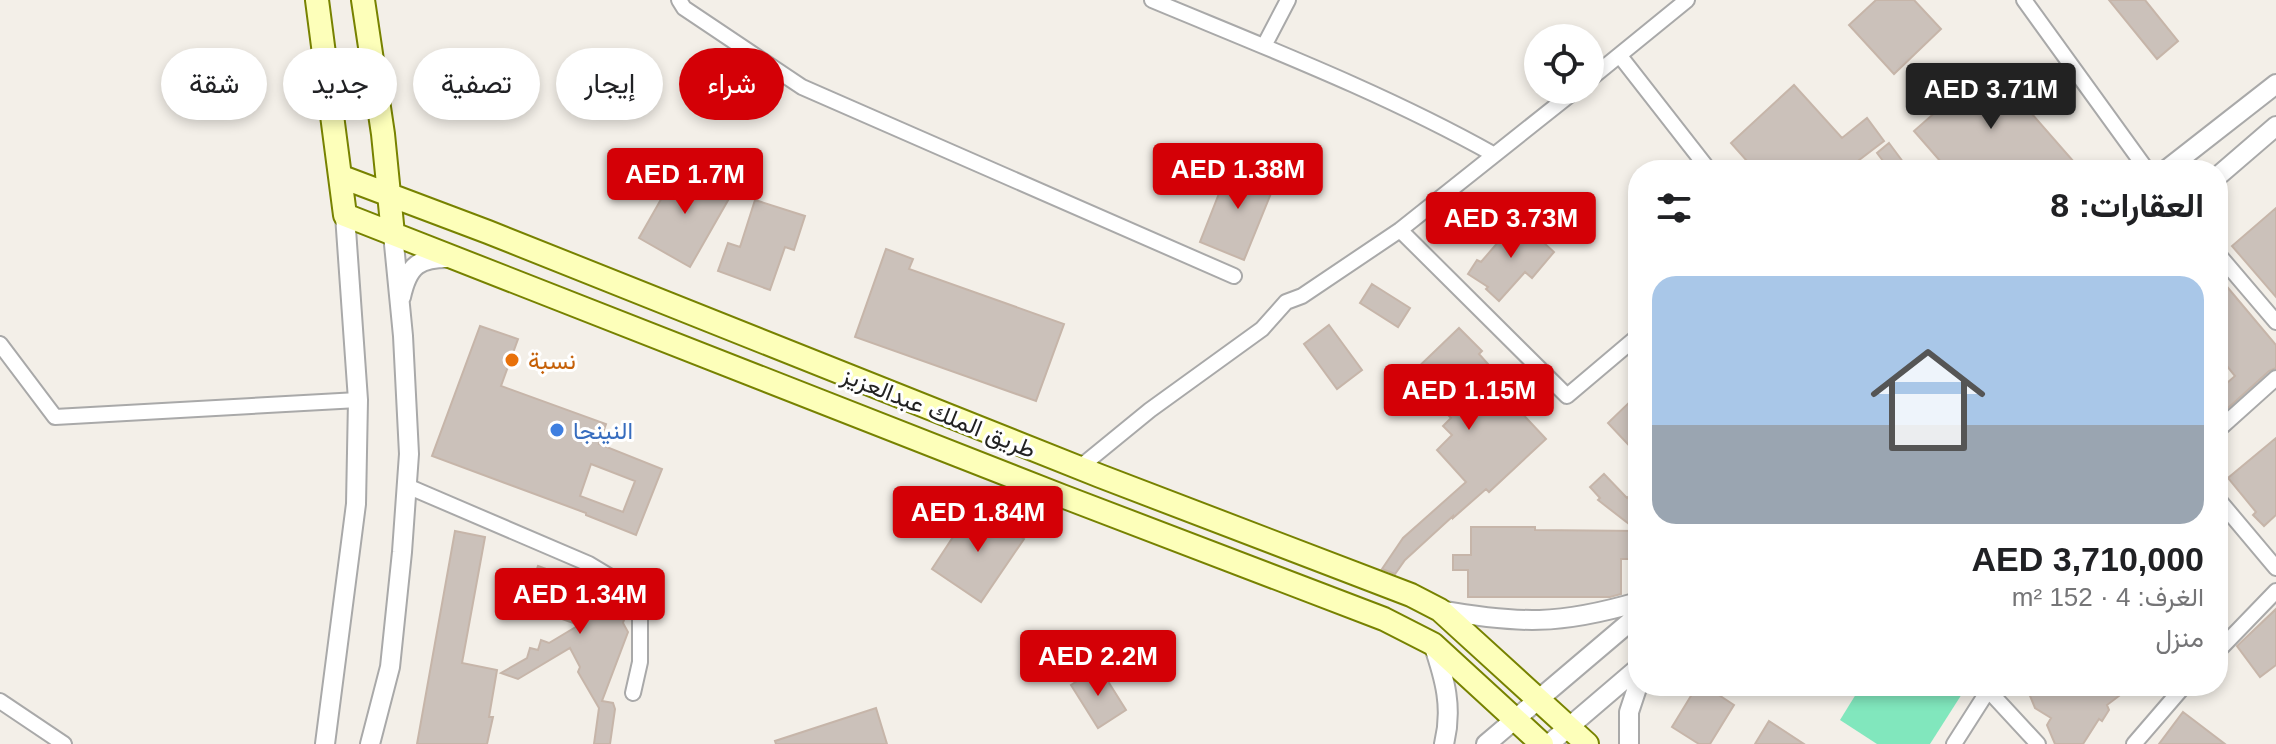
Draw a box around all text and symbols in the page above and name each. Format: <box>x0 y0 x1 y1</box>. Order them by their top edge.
map controls <box>1524 24 1604 104</box>
button: locate <box>1524 24 1604 104</box>
chip: شقة <box>161 48 267 120</box>
chip: جديد <box>283 48 397 120</box>
chip: تصفية <box>413 48 540 120</box>
chip: إيجار <box>556 48 663 120</box>
chip: شراء <box>679 48 784 120</box>
pin: AED 3.71M <box>1899 63 2083 131</box>
text: AED 3.71M <box>1924 74 2058 104</box>
pin: AED 1.38M <box>1146 143 1330 211</box>
pin: AED 1.7M <box>602 148 768 216</box>
text: AED 1.38M <box>1171 154 1305 184</box>
text: AED 1.7M <box>625 159 745 189</box>
icon: filters <box>1652 186 1696 230</box>
text: العقارات: 8 <box>2050 186 2204 224</box>
pin: AED 3.73M <box>1419 192 1603 260</box>
text: AED 3.73M <box>1444 203 1578 233</box>
icon: home <box>1856 328 2000 472</box>
place label: نسبة <box>528 347 576 375</box>
marker: نسبة <box>503 351 521 369</box>
street label: طريق الملك عبدالعزيز <box>836 360 1040 465</box>
pin: AED 1.15M <box>1377 364 1561 432</box>
text: AED 1.15M <box>1402 375 1536 405</box>
place label: النينجا <box>573 417 633 445</box>
marker: النينجا <box>548 421 566 439</box>
pin: AED 1.84M <box>886 486 1070 554</box>
text: AED 1.84M <box>911 497 1045 527</box>
text: AED 3,710,000 <box>1972 540 2204 578</box>
pin: AED 1.34M <box>488 568 672 636</box>
text: AED 1.34M <box>513 579 647 609</box>
text: الغرف: 4 · 152 m² <box>2012 582 2204 612</box>
text: منزل <box>2155 623 2204 653</box>
pin: AED 2.2M <box>1015 630 1181 698</box>
text: AED 2.2M <box>1038 641 1158 671</box>

